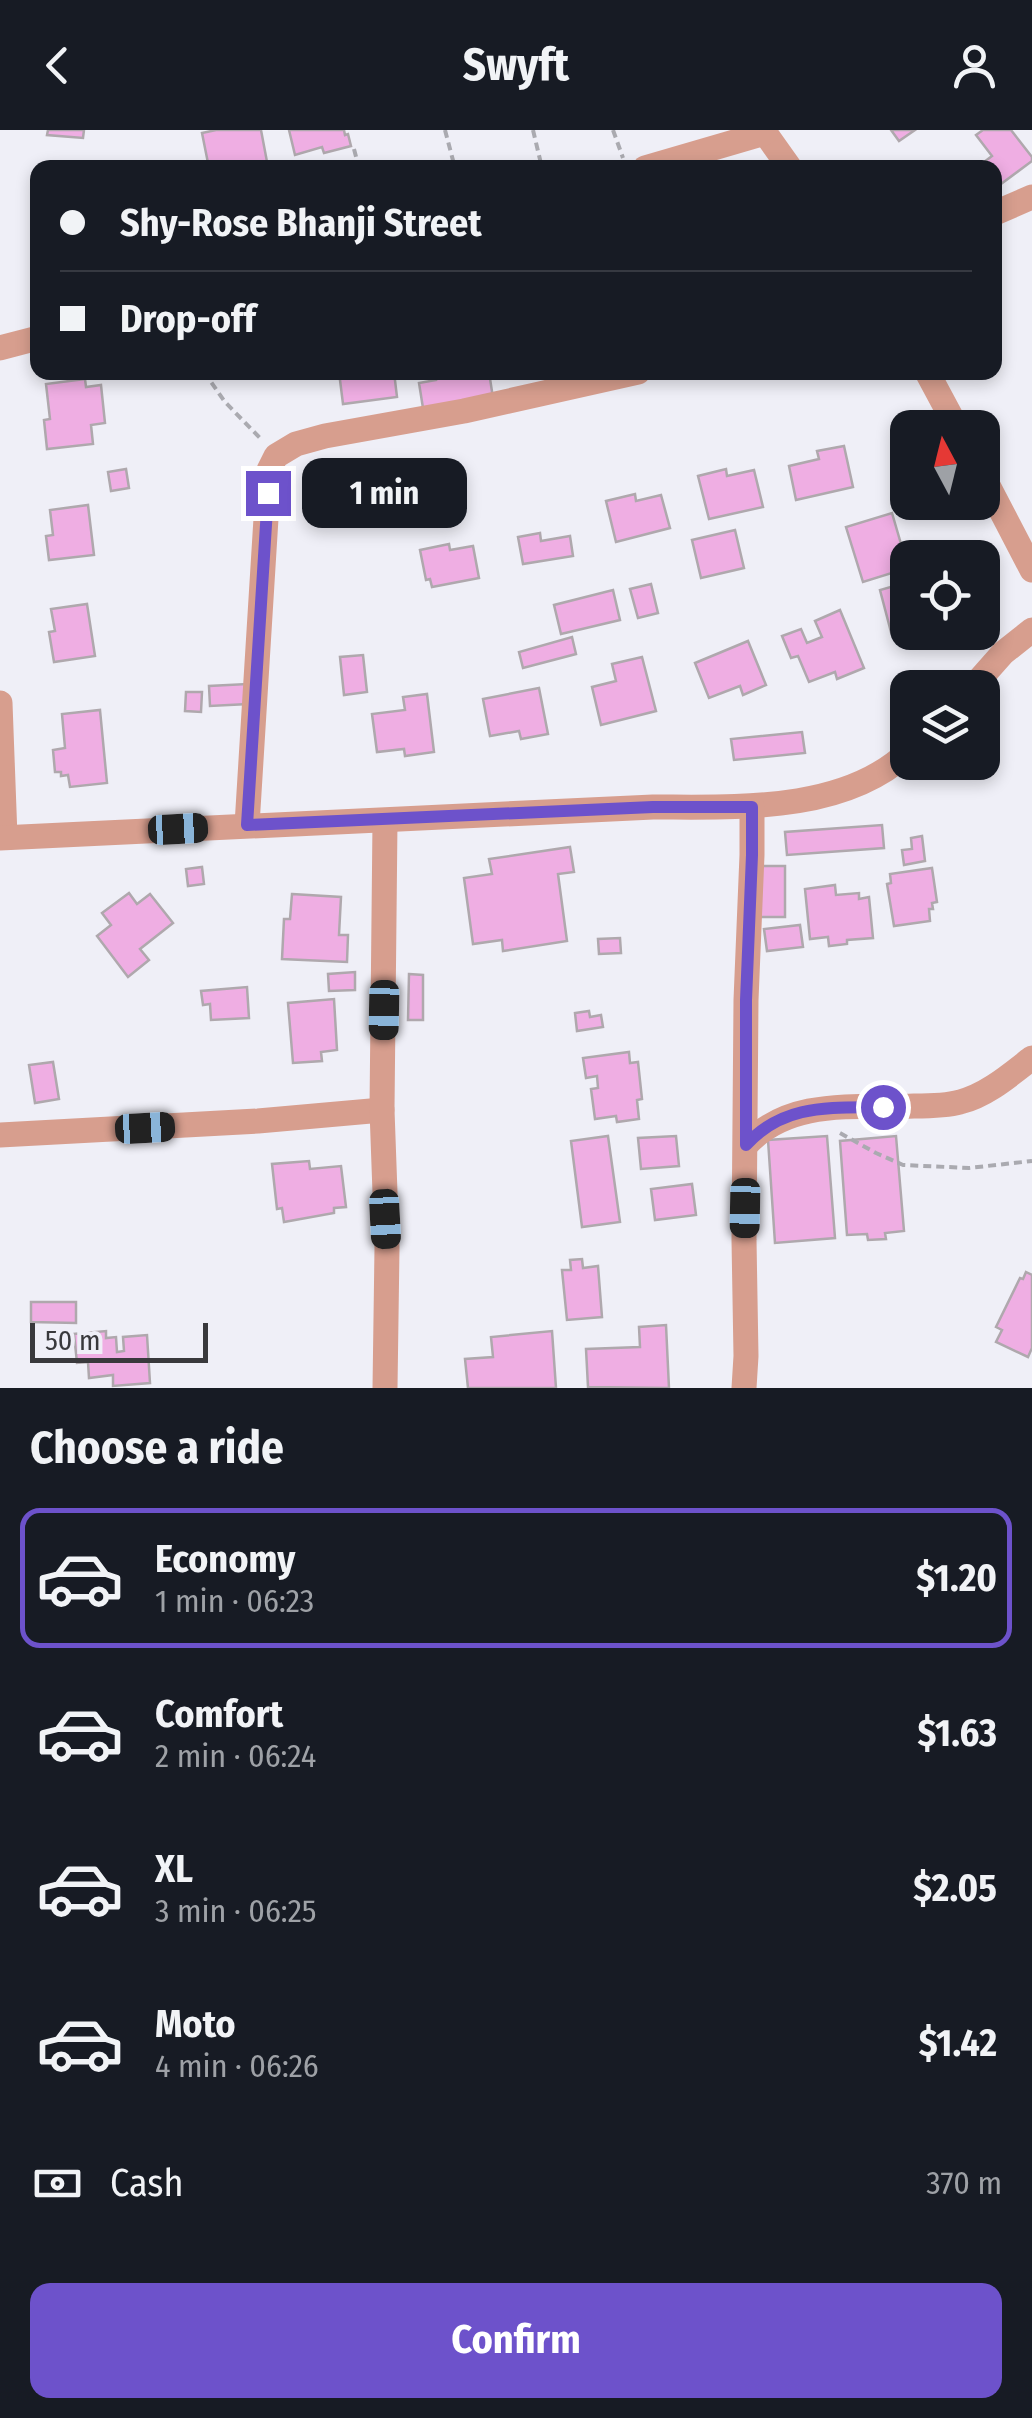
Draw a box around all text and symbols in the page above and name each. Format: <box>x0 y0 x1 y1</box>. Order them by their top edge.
icon: back <box>30 38 85 93</box>
text: Swyft <box>463 38 569 92</box>
icon: person <box>947 38 1002 93</box>
text: Shy-Rose Bhanji Street <box>120 200 482 246</box>
text: Drop-off <box>120 296 256 342</box>
north arrow <box>890 410 1000 520</box>
map controls <box>890 410 1000 780</box>
callout: 1 min <box>303 458 468 528</box>
route end <box>246 471 291 516</box>
text: 1 min <box>350 474 419 512</box>
button: locate <box>890 540 1000 650</box>
button: layers <box>890 670 1000 780</box>
car <box>147 812 209 846</box>
car <box>368 980 400 1040</box>
route start <box>861 1085 906 1130</box>
car <box>114 1111 176 1145</box>
car <box>729 1178 761 1238</box>
car <box>368 1188 402 1250</box>
scale bar <box>30 1318 208 1362</box>
text: 50 m <box>45 1324 101 1357</box>
text: Choose a ride <box>30 1421 284 1475</box>
icon: car <box>35 1533 125 1623</box>
text: Economy <box>155 1536 295 1582</box>
text: $1.20 <box>916 1555 997 1601</box>
text: 1 min · 06:23 <box>155 1582 314 1620</box>
icon: car <box>35 1688 125 1778</box>
text: Comfort <box>155 1691 283 1737</box>
text: $1.63 <box>918 1710 997 1756</box>
text: 2 min · 06:24 <box>155 1737 316 1775</box>
icon: car <box>35 1843 125 1933</box>
text: XL <box>155 1846 193 1892</box>
text: $2.05 <box>913 1865 997 1911</box>
text: 3 min · 06:25 <box>155 1892 316 1930</box>
icon: car <box>35 1998 125 2088</box>
text: Moto <box>155 2001 236 2047</box>
text: $1.42 <box>919 2020 997 2066</box>
text: 4 min · 06:26 <box>155 2047 319 2085</box>
icon: cash <box>30 2156 85 2211</box>
text: Cash <box>110 2160 184 2206</box>
text: 370 m <box>926 2164 1002 2202</box>
button: Confirm <box>30 2283 1002 2398</box>

